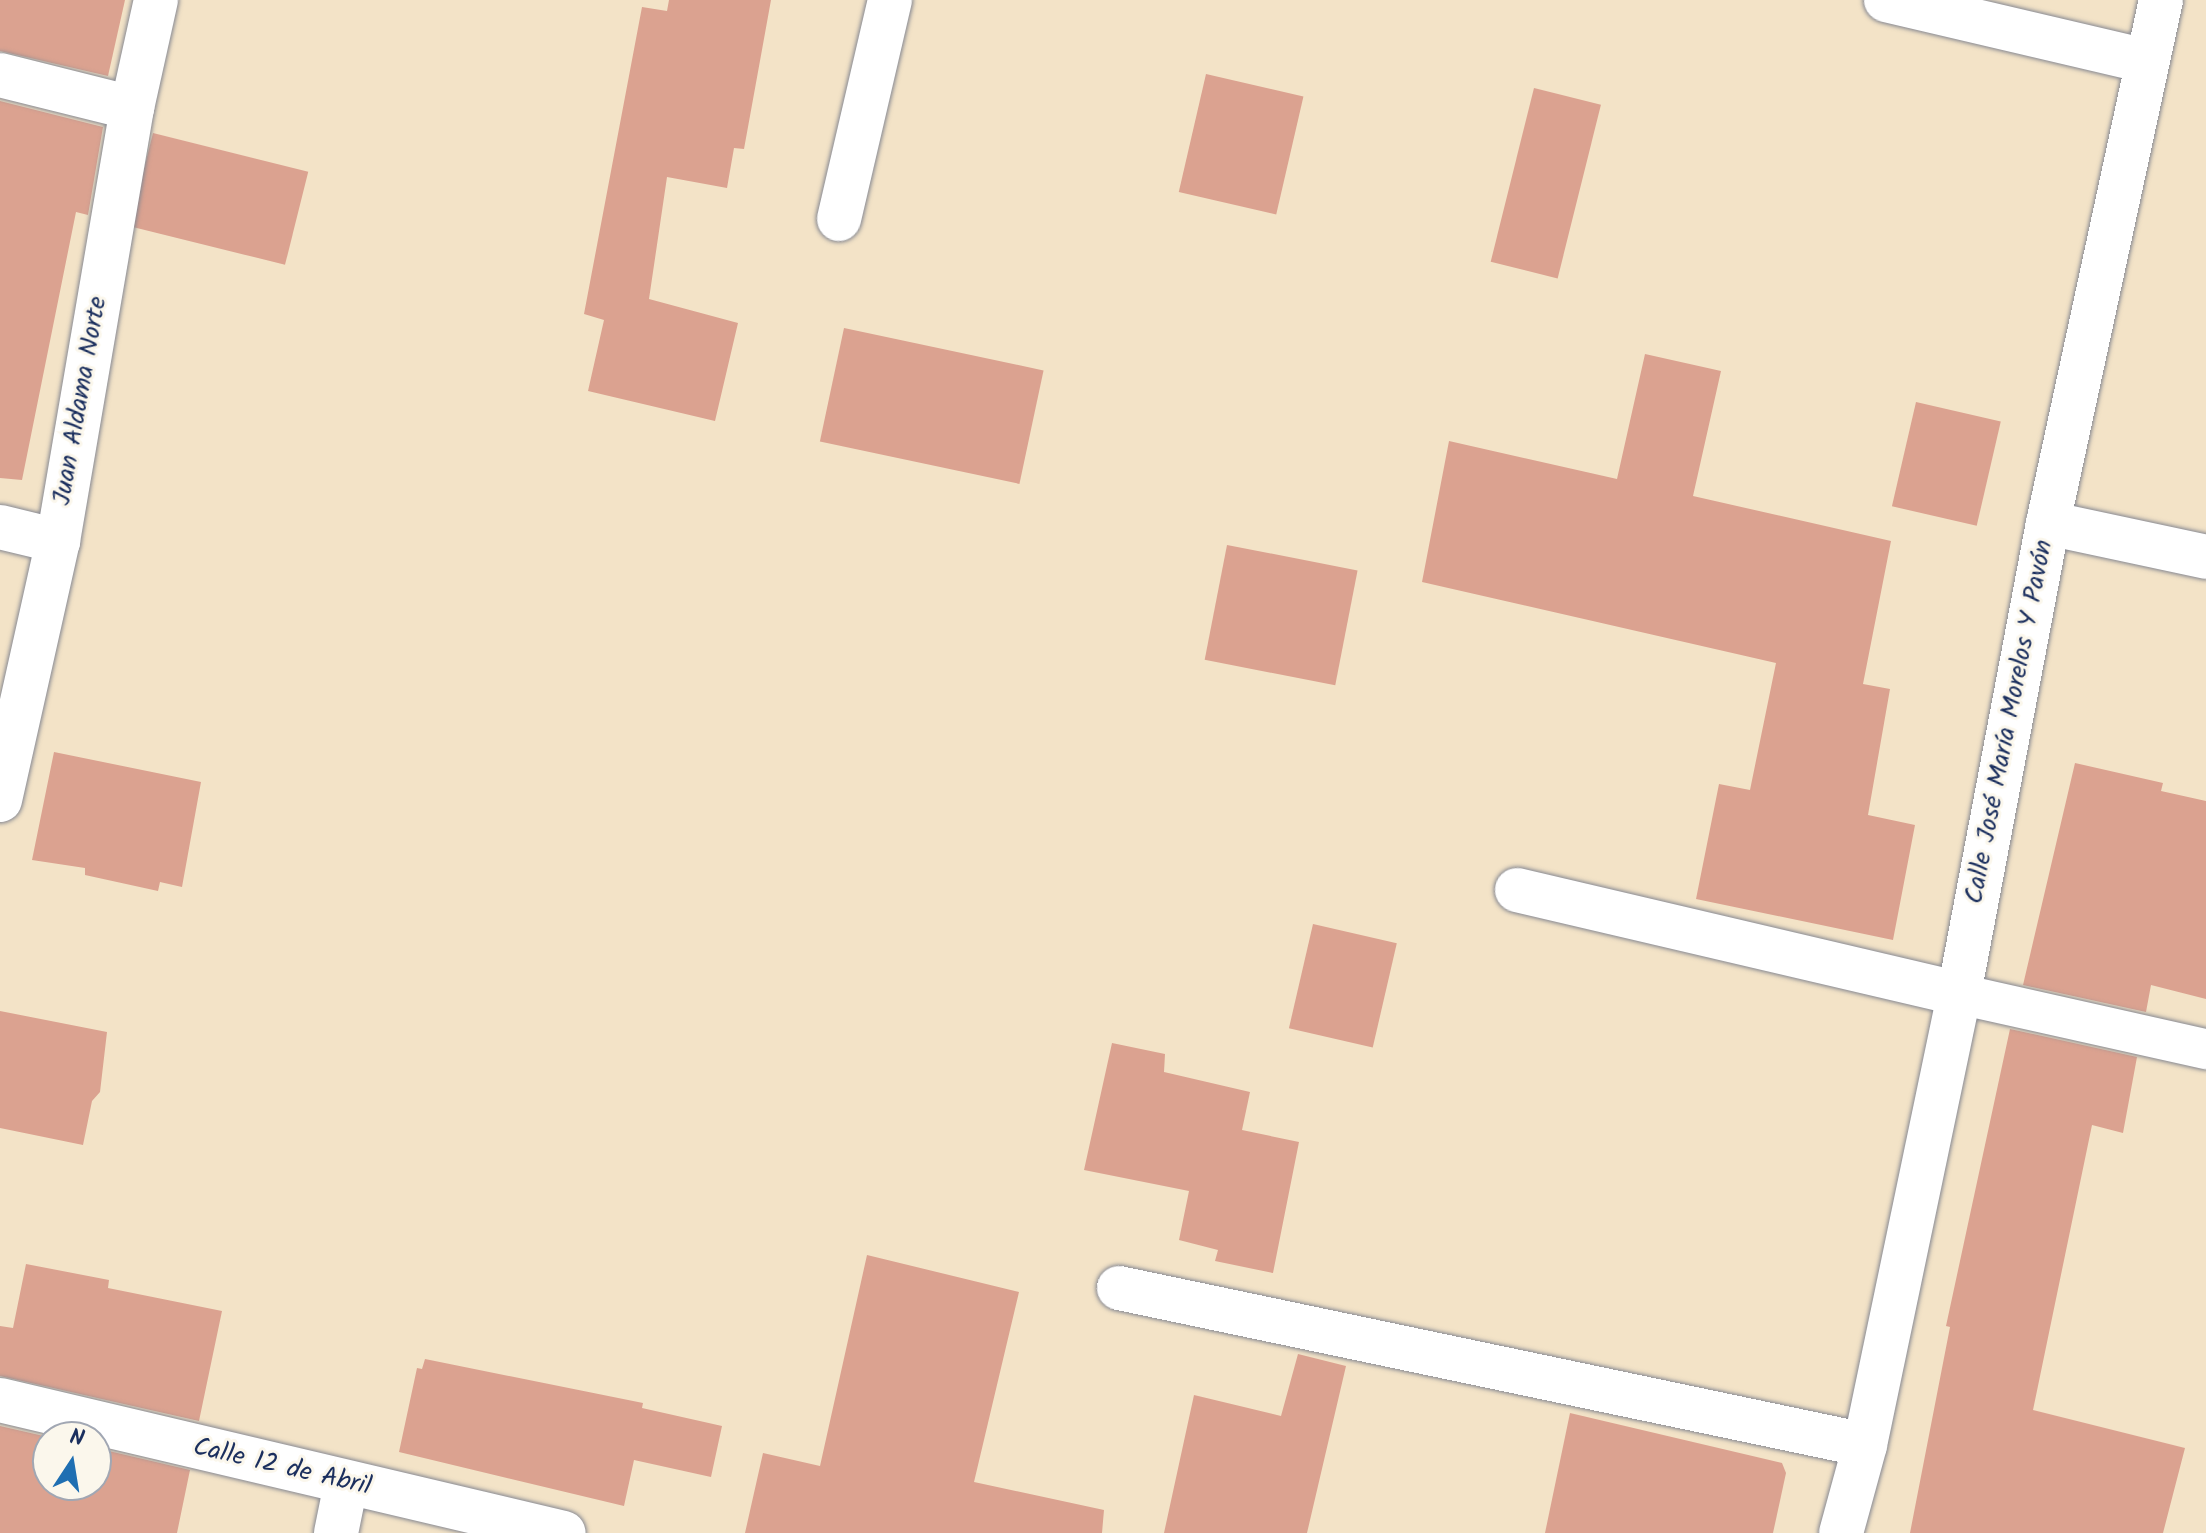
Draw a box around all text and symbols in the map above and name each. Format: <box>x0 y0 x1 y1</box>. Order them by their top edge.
street label: Juan Aldama Norte <box>47 294 115 508</box>
street label: Calle José María Morelos Y Pavón <box>1959 537 2061 907</box>
text: N <box>66 1420 87 1458</box>
north arrow <box>32 1421 112 1501</box>
street label: Calle 12 de Abril <box>190 1432 374 1504</box>

